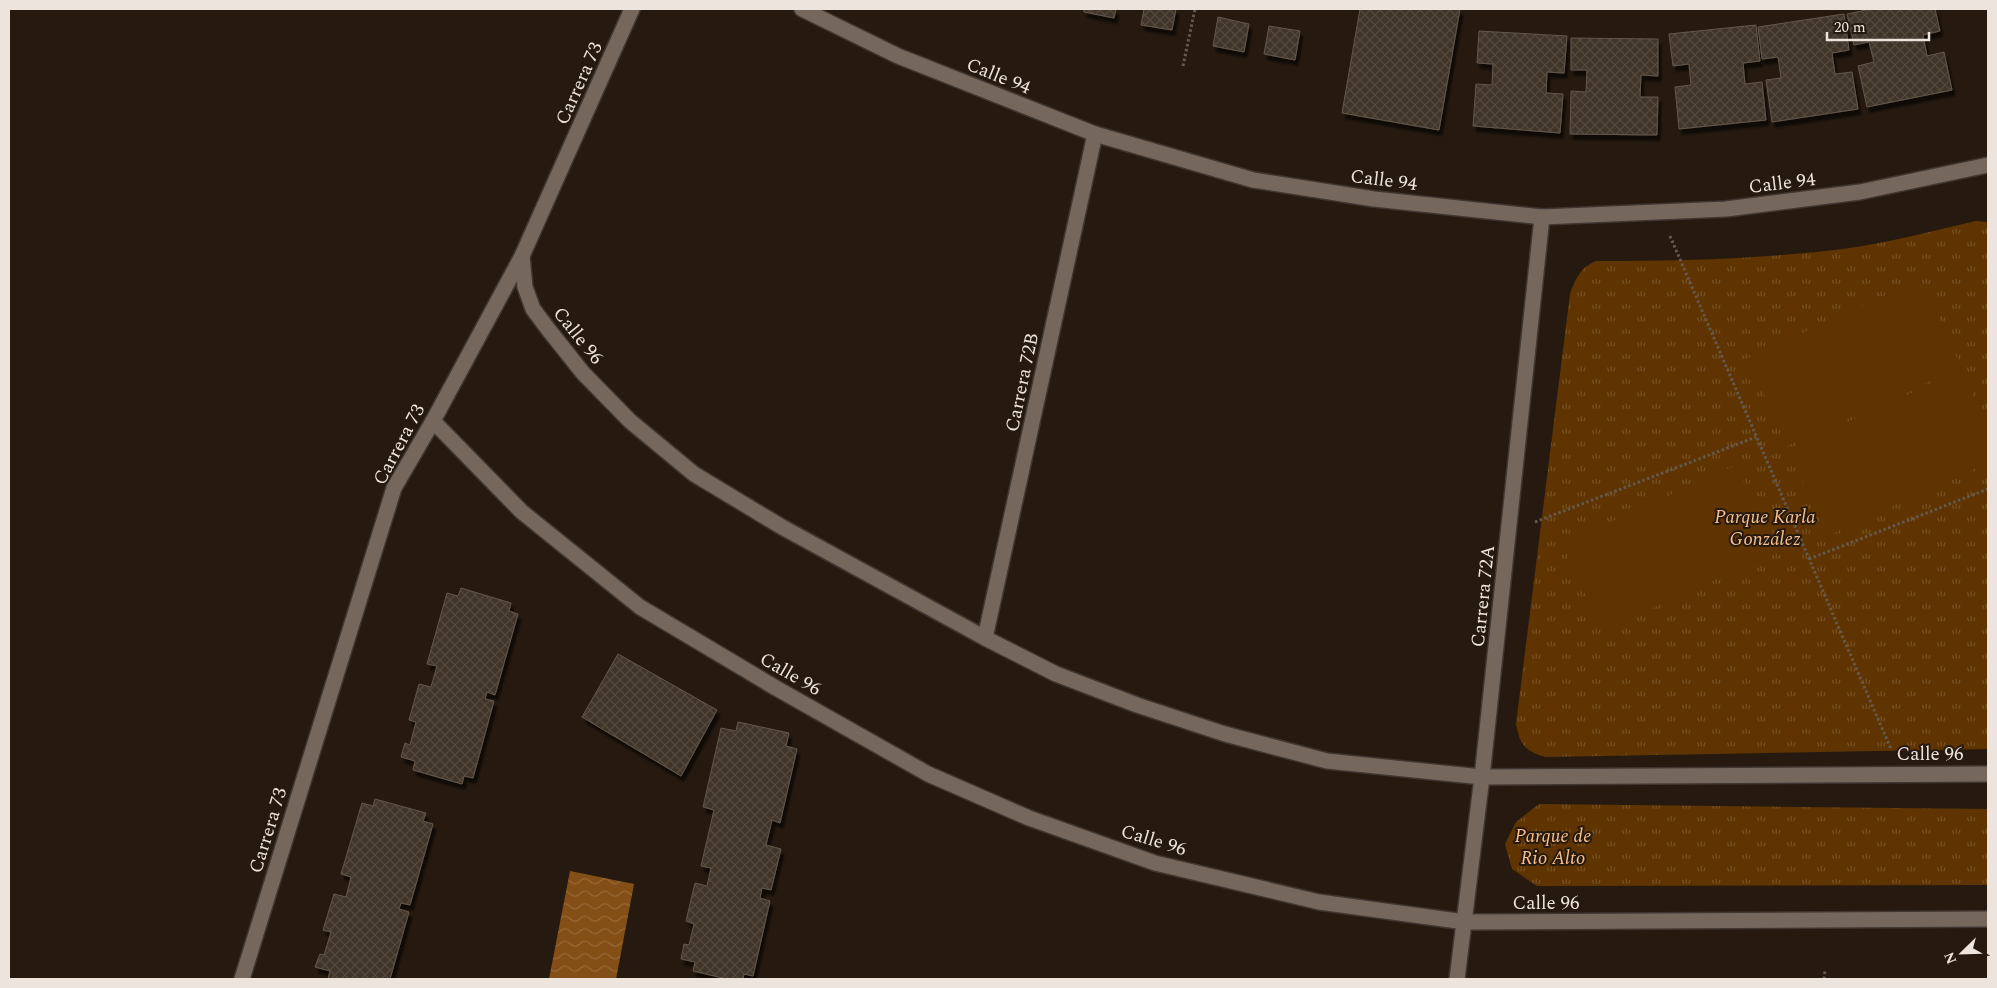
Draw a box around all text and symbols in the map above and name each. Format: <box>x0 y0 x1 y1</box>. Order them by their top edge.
scale bar <box>1827 10 1930 42</box>
text: 20 m <box>1834 16 1866 39</box>
street label: Carrera 73 <box>548 37 611 130</box>
street label: Calle 94 <box>962 50 1035 103</box>
street label: Calle 94 <box>1349 162 1419 199</box>
street label: Calle 94 <box>1747 165 1818 202</box>
street label: Calle 96 <box>545 301 610 371</box>
street label: Carrera 72B <box>998 330 1047 435</box>
street label: Carrera 73 <box>366 399 433 490</box>
park label: Parque Karla González <box>1714 503 1816 554</box>
street label: Carrera 72A <box>1464 544 1503 649</box>
street label: Calle 96 <box>754 645 827 704</box>
street label: Calle 96 <box>1896 740 1964 769</box>
street label: Carrera 73 <box>242 784 295 877</box>
street label: Calle 96 <box>1117 817 1190 864</box>
park label: Parque de Rio Alto <box>1515 822 1591 873</box>
street label: Calle 96 <box>1512 889 1580 918</box>
north arrow <box>1937 928 1987 978</box>
text: N <box>1939 949 1962 967</box>

